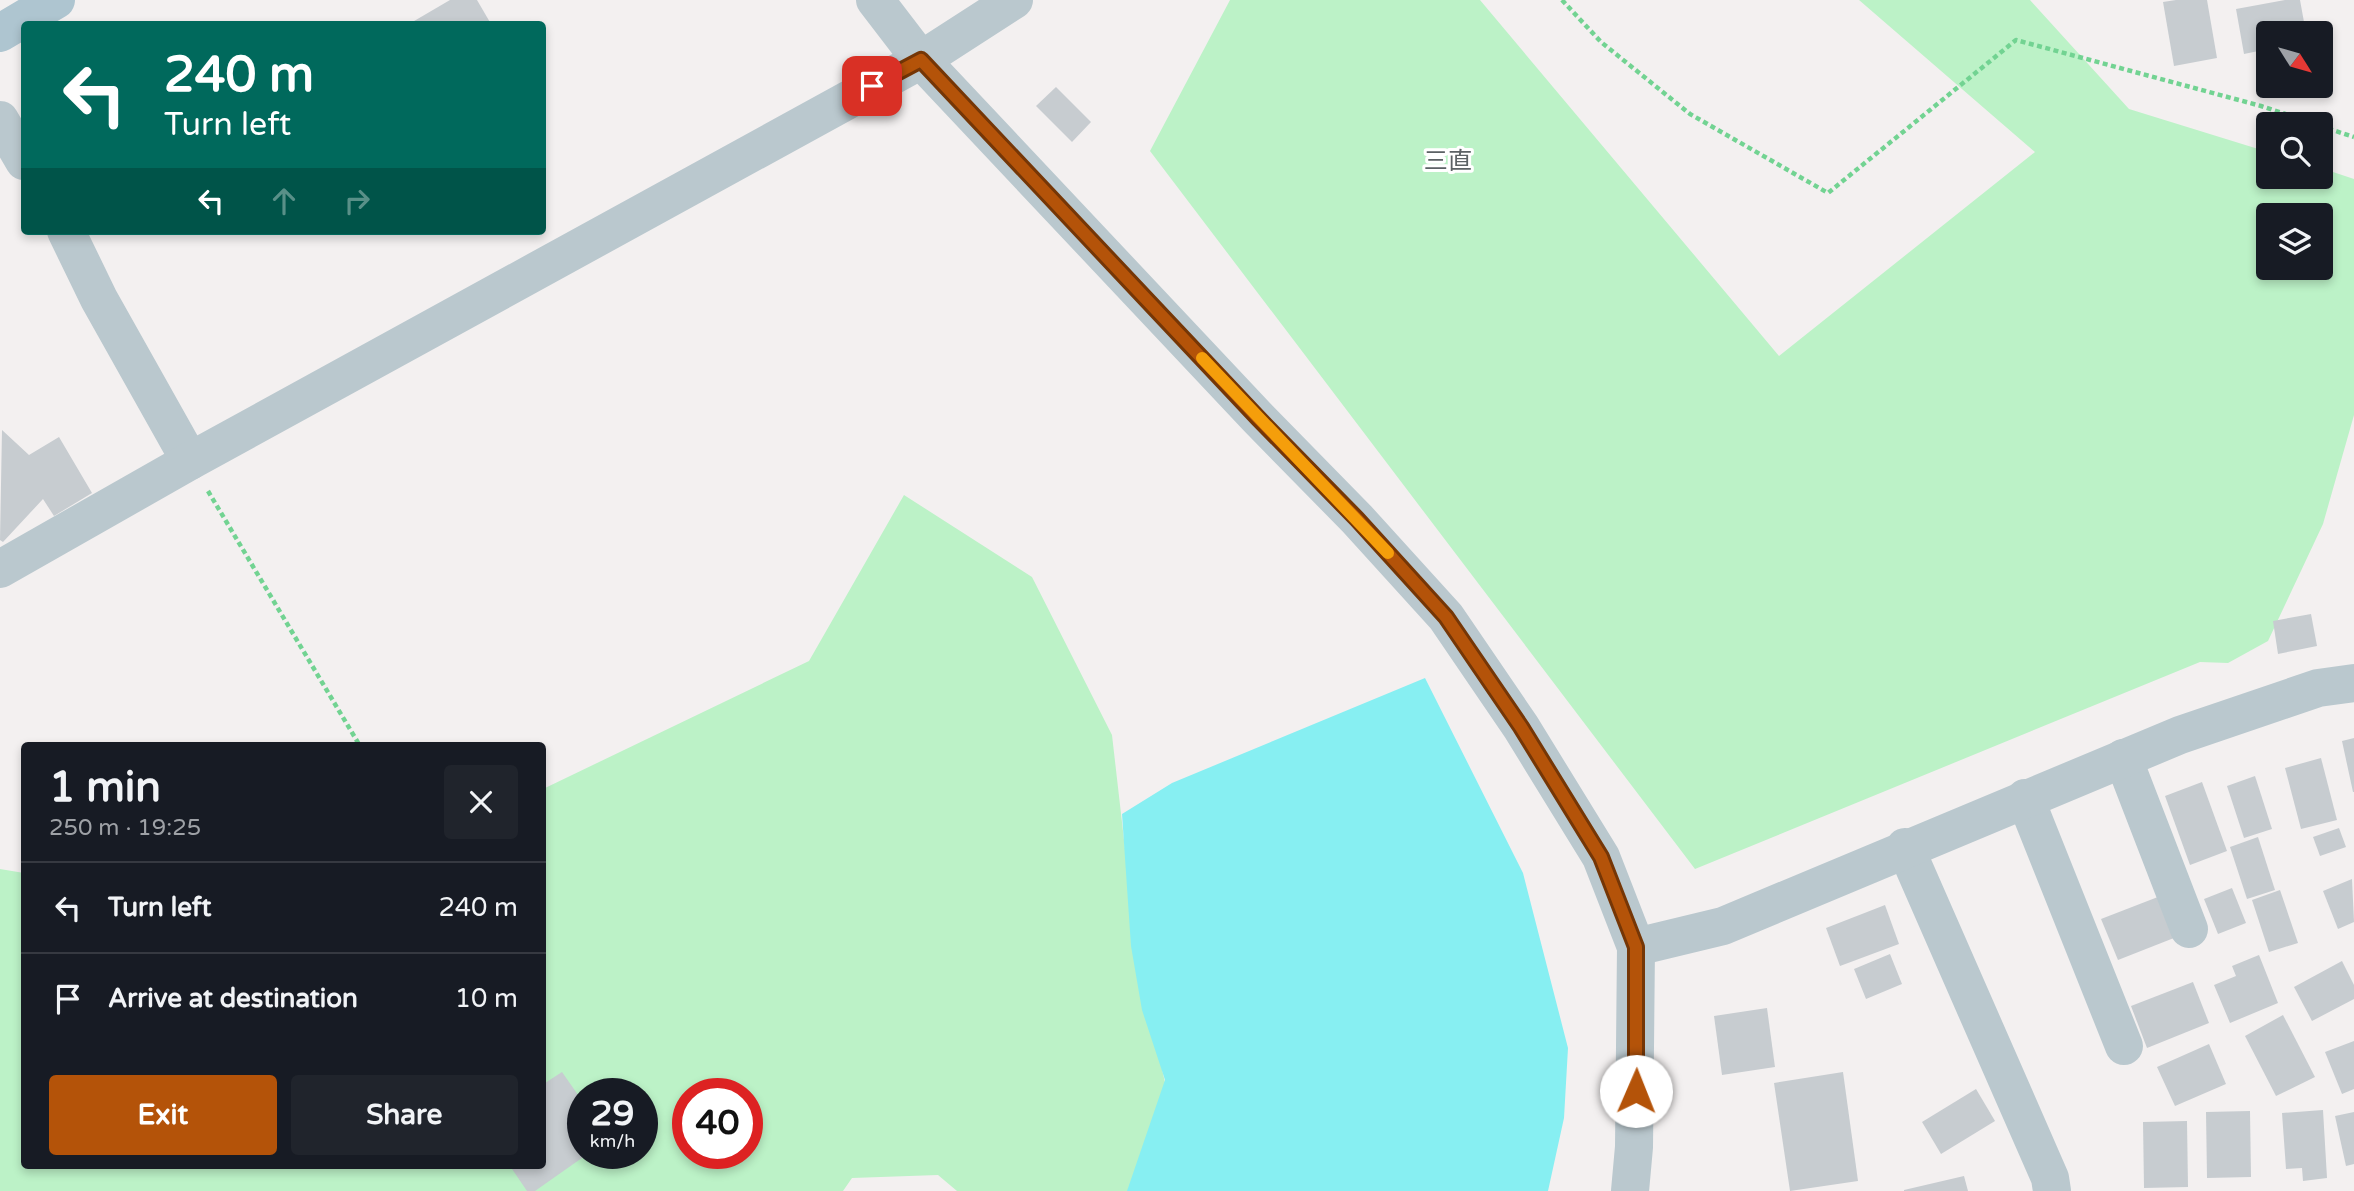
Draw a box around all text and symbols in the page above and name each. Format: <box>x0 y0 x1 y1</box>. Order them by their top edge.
north arrow <box>2256 21 2333 98</box>
map controls <box>2256 21 2333 280</box>
text: 240 m <box>164 46 314 105</box>
icon: left <box>49 49 140 140</box>
pin <box>842 56 902 116</box>
icon: arrive <box>853 67 891 105</box>
text: Turn left <box>164 106 291 144</box>
button: search <box>2256 112 2333 189</box>
district label: 三直 <box>1424 147 1472 176</box>
icon: left <box>192 182 230 220</box>
icon: ahead <box>265 182 303 220</box>
icon: right <box>338 182 376 220</box>
button: layers <box>2256 203 2333 280</box>
text: 1 min <box>49 762 161 813</box>
button: close <box>444 765 518 839</box>
text: 250 m · 19:25 <box>49 814 201 842</box>
icon: left <box>49 889 87 927</box>
text: Turn left <box>108 892 211 923</box>
text: 240 m <box>438 892 518 923</box>
icon: arrive <box>49 980 87 1018</box>
text: Arrive at destination <box>108 983 358 1014</box>
text: 10 m <box>455 983 518 1014</box>
position arrow <box>1599 1054 1673 1128</box>
button: Exit <box>49 1075 277 1155</box>
button: Share <box>291 1075 518 1155</box>
speed limit sign: 40 <box>672 1078 763 1169</box>
text: 29 <box>591 1093 634 1135</box>
text: km/h <box>590 1130 635 1152</box>

